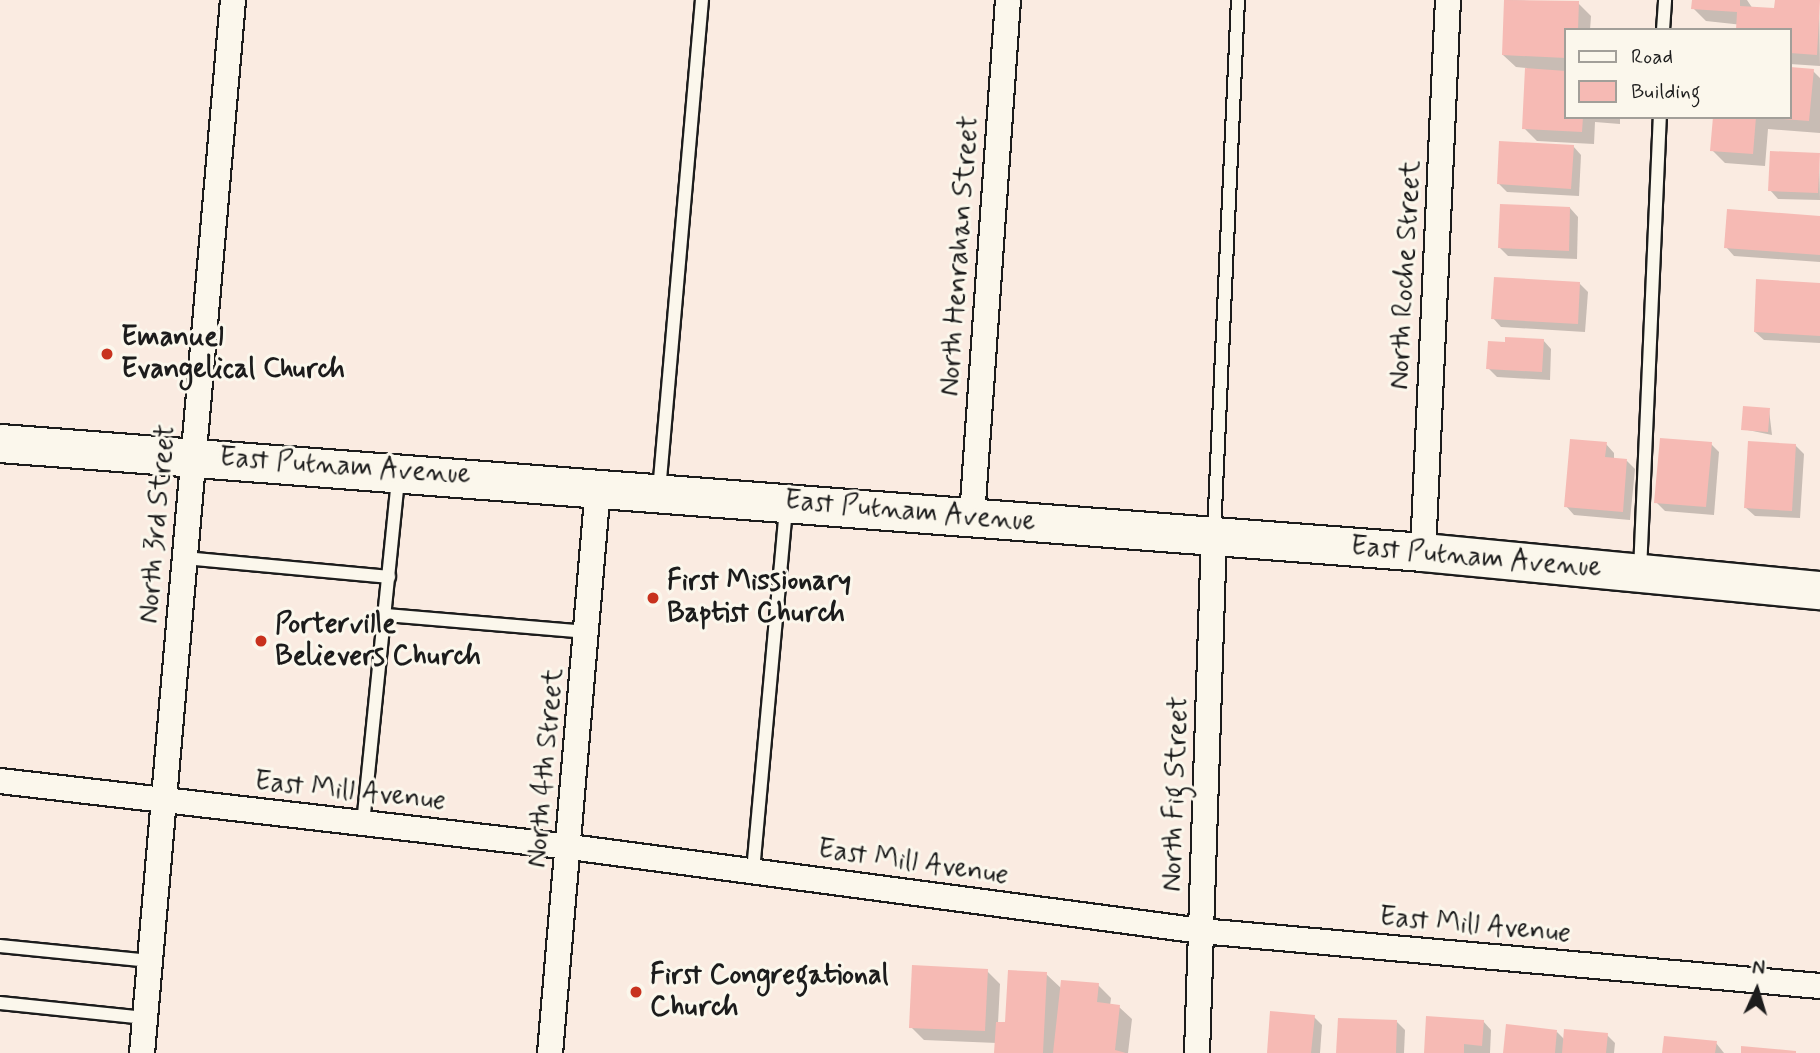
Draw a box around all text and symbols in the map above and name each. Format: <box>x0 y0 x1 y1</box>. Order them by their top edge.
legend <box>1564 28 1792 119</box>
text: Road <box>1631 43 1673 71</box>
text: Building <box>1631 78 1701 106</box>
street label: North Henrahan Street <box>933 115 987 397</box>
street label: North Roche Street <box>1383 159 1429 391</box>
place label: Emanuel Evangelical Church <box>121 321 351 387</box>
marker: Emanuel Evangelical Church <box>99 346 115 362</box>
street label: North 3rd Street <box>133 424 183 624</box>
street label: East Putnam Avenue <box>220 442 470 492</box>
street label: East Putnam Avenue <box>784 484 1036 540</box>
street label: East Putnam Avenue <box>1350 530 1602 586</box>
place label: First Missionary Baptist Church <box>667 565 851 631</box>
marker: First Missionary Baptist Church <box>645 590 661 606</box>
place label: Porterville Believers Church <box>275 608 481 674</box>
marker: Porterville Believers Church <box>253 633 269 649</box>
street label: North 4th Street <box>521 667 571 869</box>
street label: North Fig Street <box>1156 696 1196 892</box>
street label: East Mill Avenue <box>251 765 449 819</box>
street label: East Mill Avenue <box>814 833 1012 893</box>
street label: East Mill Avenue <box>1376 901 1574 951</box>
north arrow <box>1722 955 1792 1025</box>
text: N <box>1751 956 1766 981</box>
place label: First Congregational Church <box>650 959 889 1025</box>
marker: First Congregational Church <box>628 984 644 1000</box>

